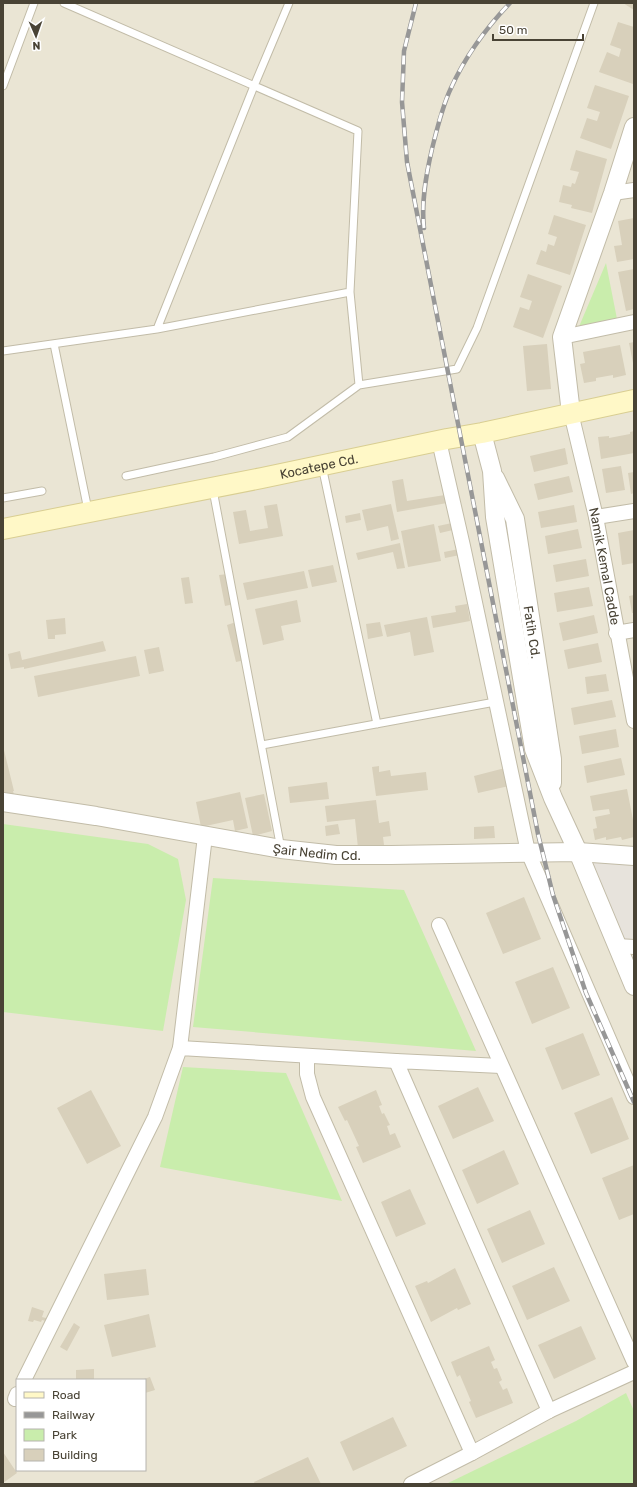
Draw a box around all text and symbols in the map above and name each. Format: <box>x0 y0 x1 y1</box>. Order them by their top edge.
north arrow <box>16 16 56 56</box>
scale bar <box>493 16 583 42</box>
text: 50 m <box>499 23 527 37</box>
text: N <box>32 39 41 52</box>
street label: Kocatepe Cd. <box>278 451 359 482</box>
street label: Namik Kemal Cadde <box>586 506 623 626</box>
street label: Fatih Cd. <box>520 605 543 660</box>
street label: Şair Nedim Cd. <box>272 841 361 863</box>
legend <box>16 1379 146 1471</box>
text: Road <box>52 1388 80 1402</box>
text: Railway <box>52 1408 95 1422</box>
text: Park <box>52 1428 78 1442</box>
text: Building <box>52 1448 98 1462</box>

